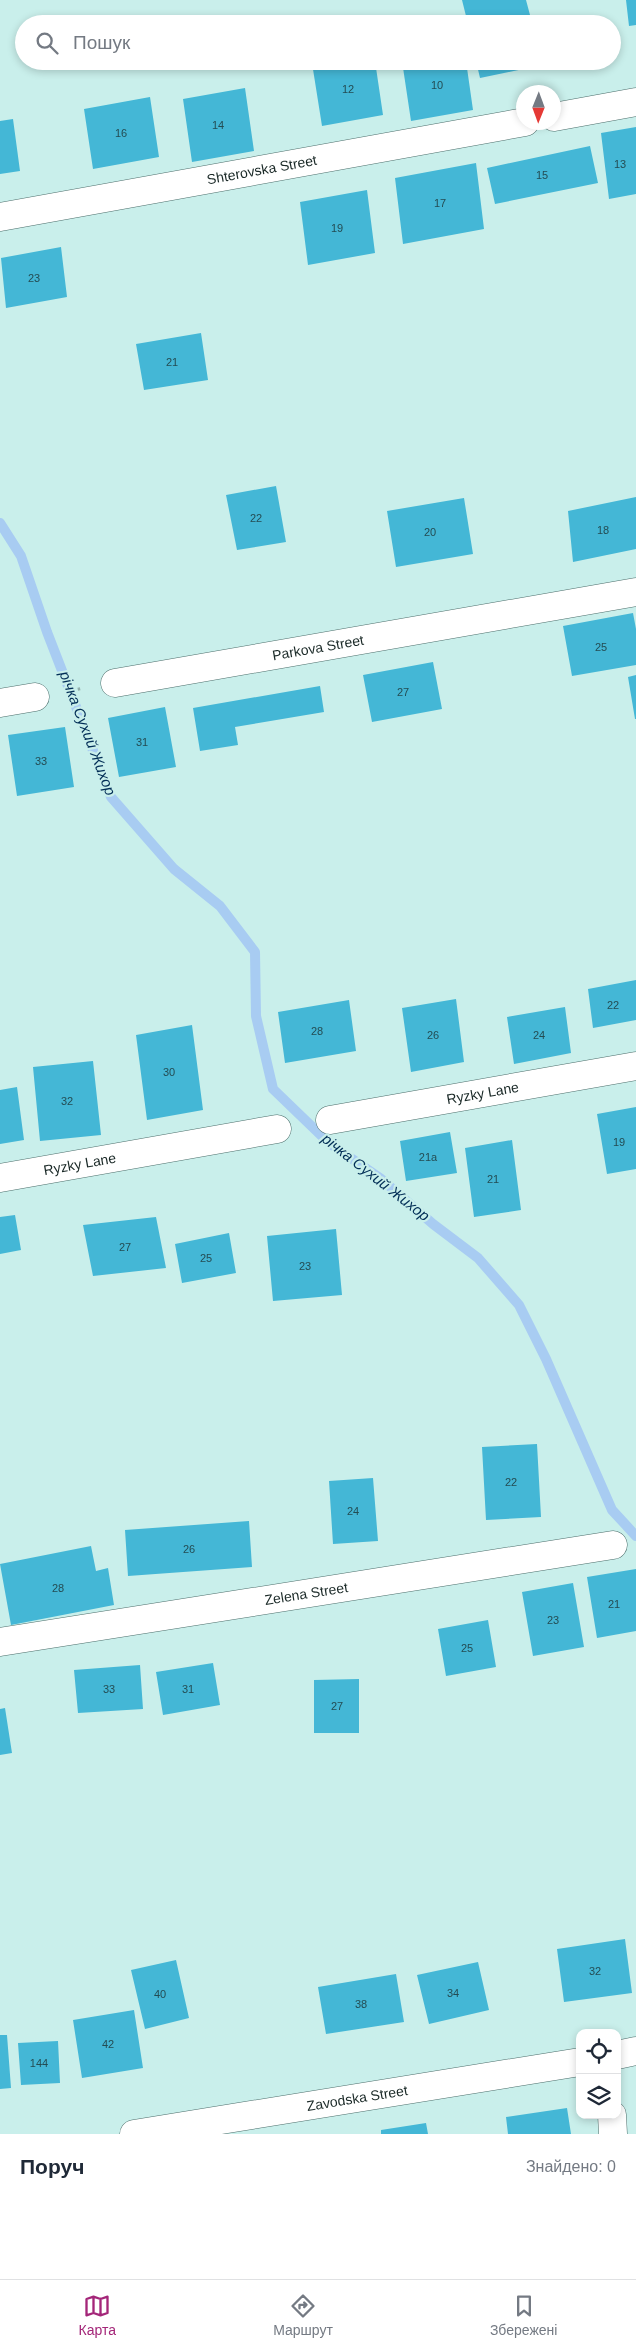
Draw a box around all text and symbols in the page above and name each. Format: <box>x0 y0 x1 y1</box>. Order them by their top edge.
search box <box>15 15 621 70</box>
icon: search <box>33 29 61 57</box>
text: Пошук <box>73 32 130 53</box>
house number: 10 <box>431 79 443 91</box>
house number: 12 <box>342 83 354 95</box>
north arrow <box>516 85 561 130</box>
house number: 14 <box>212 119 224 131</box>
house number: 16 <box>115 127 127 139</box>
street label: Shterovska Street <box>206 152 318 187</box>
house number: 13 <box>614 158 626 170</box>
house number: 15 <box>536 169 548 181</box>
house number: 17 <box>434 197 446 209</box>
house number: 19 <box>331 222 343 234</box>
house number: 23 <box>28 272 40 284</box>
house number: 21 <box>166 356 178 368</box>
house number: 22 <box>250 512 262 524</box>
house number: 18 <box>597 524 609 536</box>
house number: 20 <box>424 526 436 538</box>
street label: Parkova Street <box>271 632 365 663</box>
house number: 25 <box>595 641 607 653</box>
water label: річка Сухий Жихор <box>56 668 120 798</box>
house number: 27 <box>397 686 409 698</box>
house number: 31 <box>136 736 148 748</box>
house number: 33 <box>35 755 47 767</box>
house number: 22 <box>607 999 619 1011</box>
house number: 28 <box>311 1025 323 1037</box>
house number: 26 <box>427 1029 439 1041</box>
house number: 24 <box>533 1029 545 1041</box>
house number: 30 <box>163 1066 175 1078</box>
street label: Ryzky Lane <box>445 1079 520 1107</box>
house number: 32 <box>61 1095 73 1107</box>
water label: річка Сухий Жихор <box>318 1129 433 1224</box>
house number: 19 <box>613 1136 625 1148</box>
street label: Ryzky Lane <box>42 1150 117 1178</box>
house number: 21а <box>419 1151 438 1163</box>
house number: 21 <box>487 1173 499 1185</box>
house number: 27 <box>119 1241 131 1253</box>
house number: 25 <box>200 1252 212 1264</box>
house number: 23 <box>299 1260 311 1272</box>
house number: 22 <box>505 1476 517 1488</box>
house number: 24 <box>347 1505 359 1517</box>
house number: 26 <box>183 1543 195 1555</box>
street label: Zelena Street <box>263 1579 349 1608</box>
house number: 28 <box>52 1582 64 1594</box>
house number: 21 <box>608 1598 620 1610</box>
house number: 23 <box>547 1614 559 1626</box>
house number: 25 <box>461 1642 473 1654</box>
house number: 33 <box>103 1683 115 1695</box>
house number: 31 <box>182 1683 194 1695</box>
house number: 27 <box>331 1700 343 1712</box>
house number: 32 <box>589 1965 601 1977</box>
house number: 34 <box>447 1987 459 1999</box>
house number: 40 <box>154 1988 166 2000</box>
house number: 38 <box>355 1998 367 2010</box>
map controls <box>576 2029 621 2119</box>
button: locate <box>576 2029 621 2074</box>
house number: 42 <box>102 2038 114 2050</box>
house number: 144 <box>30 2057 48 2069</box>
button: layers <box>576 2074 621 2119</box>
street label: Zavodska Street <box>305 2082 409 2114</box>
text: Поруч <box>20 2155 84 2178</box>
text: Знайдено: 0 <box>526 2158 616 2175</box>
tab: Карта <box>79 2292 116 2338</box>
tab: Маршрут <box>273 2292 333 2338</box>
tab: Збережені <box>490 2292 557 2338</box>

